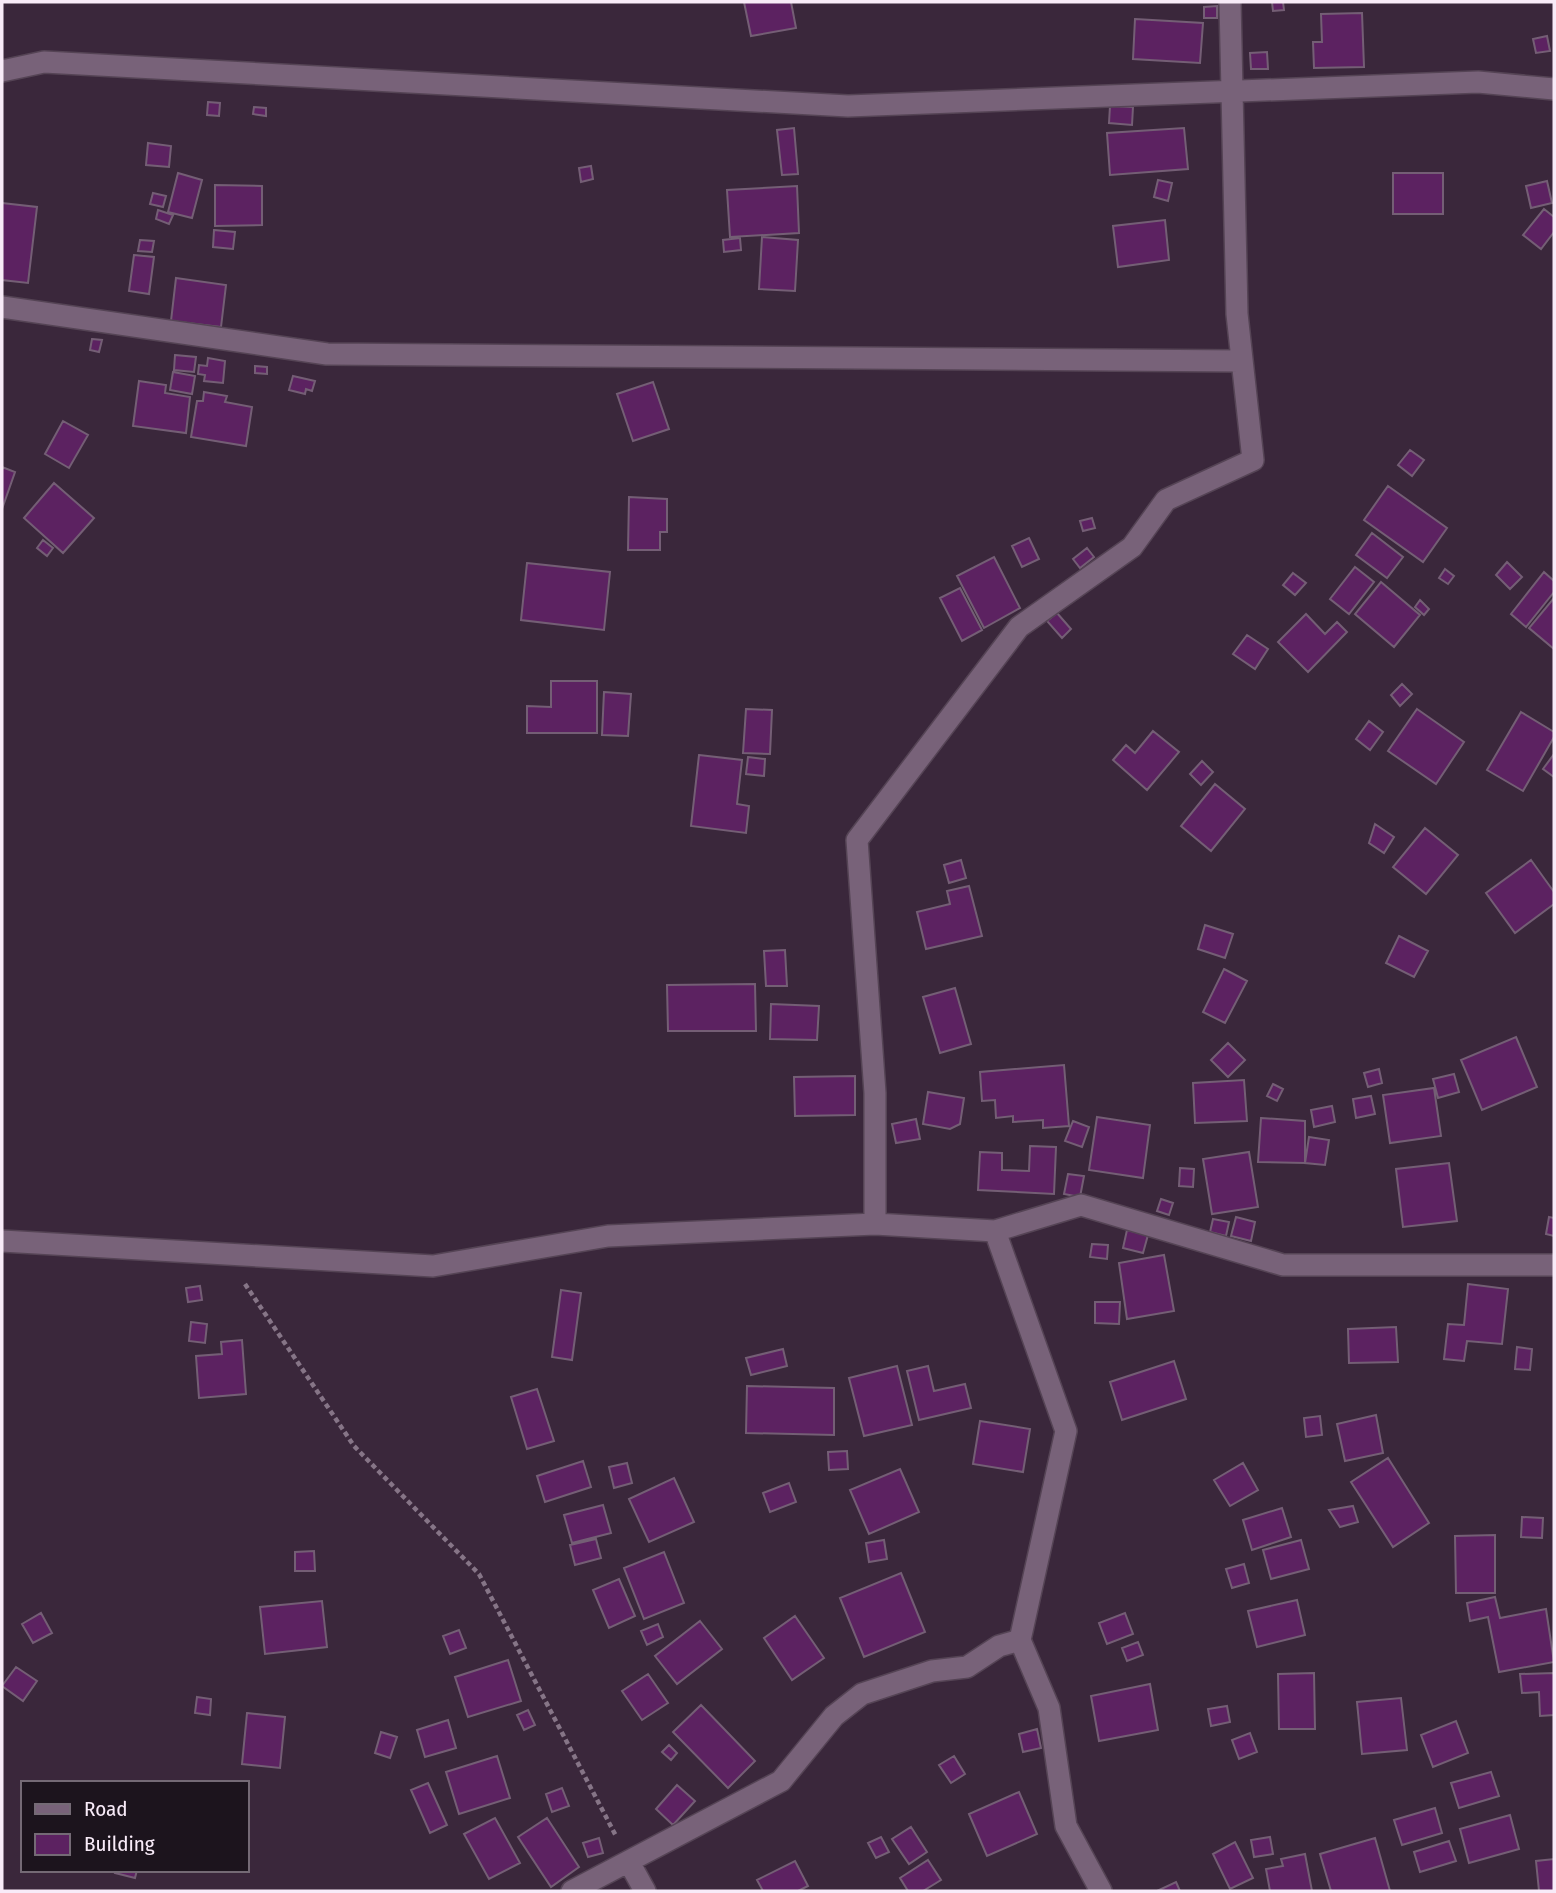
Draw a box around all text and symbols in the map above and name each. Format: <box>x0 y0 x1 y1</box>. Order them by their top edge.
legend <box>21 1781 248 1872</box>
text: Road <box>84 1796 128 1822</box>
text: Building <box>84 1831 155 1857</box>

